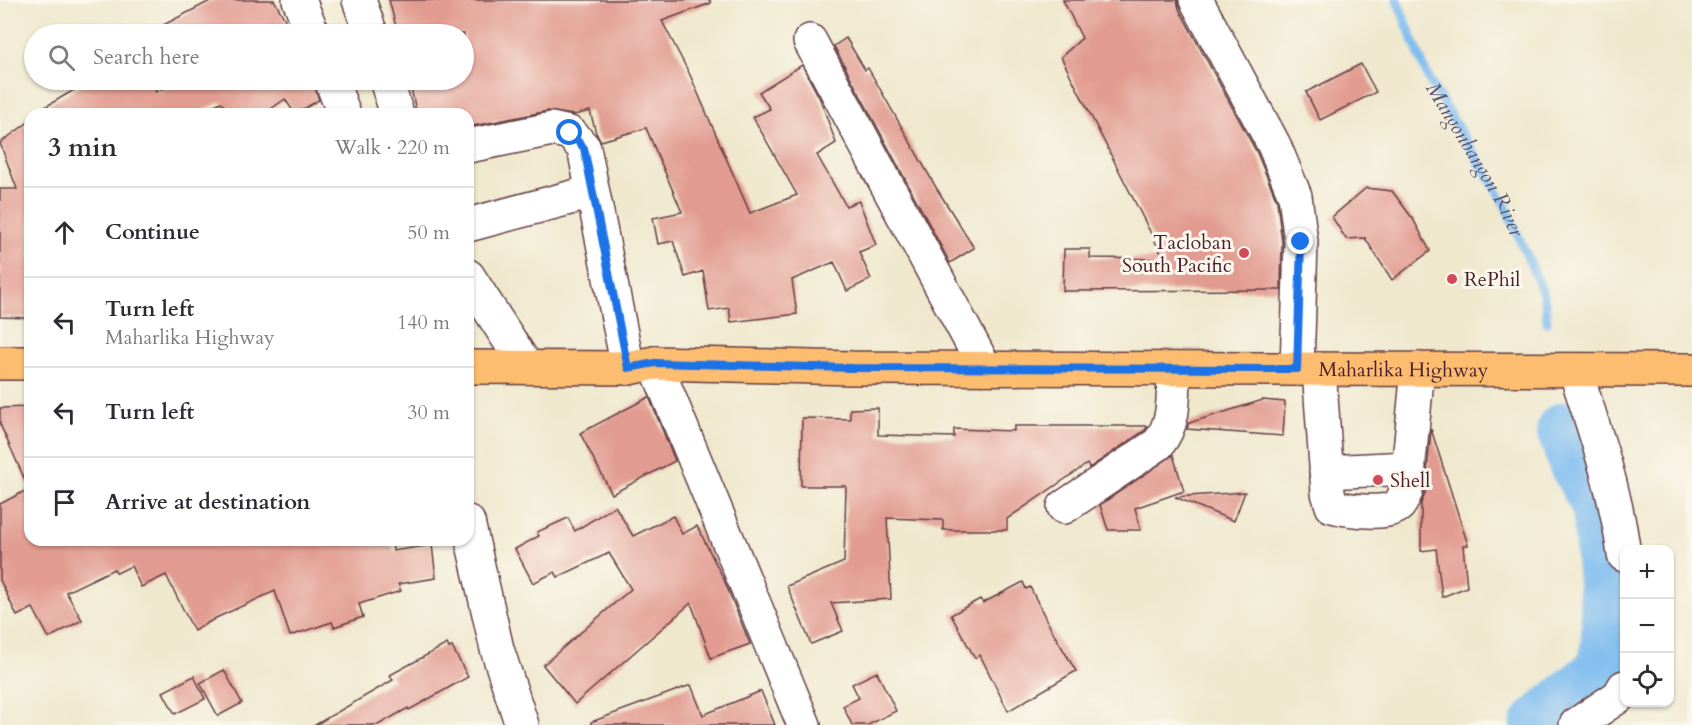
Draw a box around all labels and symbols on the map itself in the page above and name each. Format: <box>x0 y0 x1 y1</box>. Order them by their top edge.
water label: Mangonbangon River <box>1418 76 1531 242</box>
route start <box>556 119 582 145</box>
route end <box>1287 228 1313 254</box>
place label: Tacloban South Pacific <box>1122 229 1233 279</box>
marker: Tacloban South Pacific <box>1237 246 1251 260</box>
place label: RePhil <box>1464 266 1520 293</box>
marker: RePhil <box>1445 272 1459 286</box>
street label: Maharlika Highway <box>1319 356 1489 384</box>
place label: Shell <box>1390 467 1430 494</box>
marker: Shell <box>1371 473 1385 487</box>

